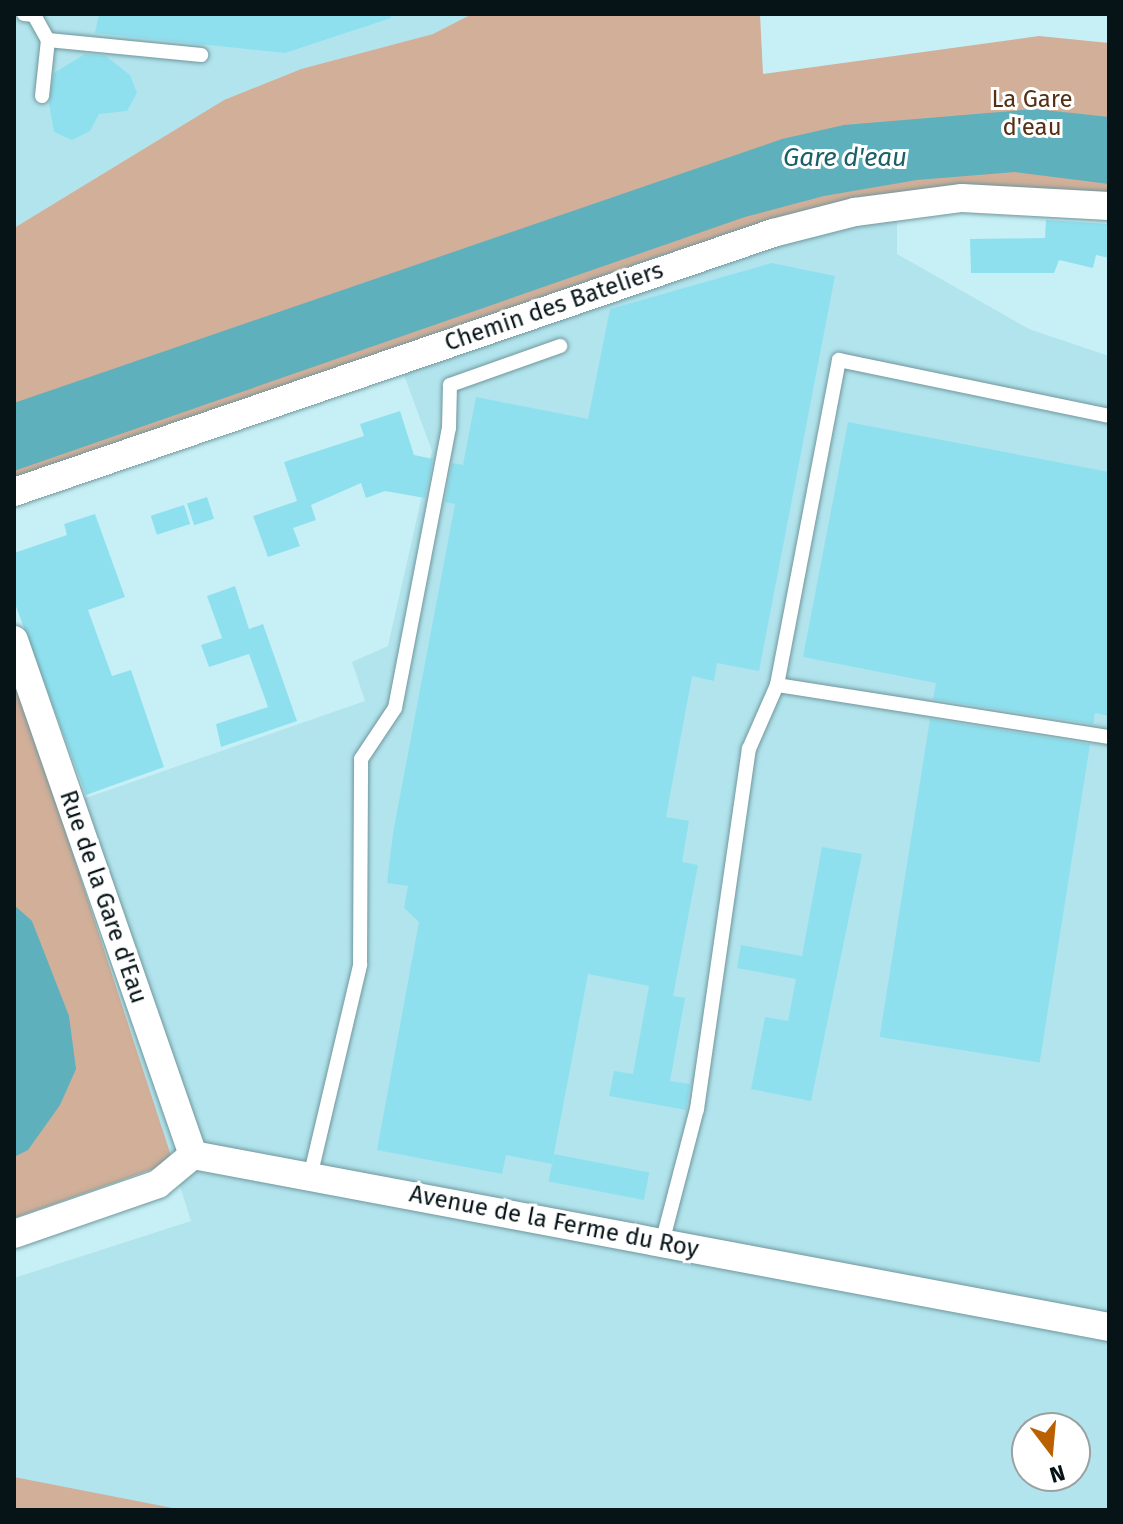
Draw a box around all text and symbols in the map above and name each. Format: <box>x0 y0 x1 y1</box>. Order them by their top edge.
park label: La Gare d'eau <box>992 86 1072 142</box>
water label: Gare d'eau <box>783 142 907 174</box>
street label: Chemin des Bateliers <box>441 256 667 358</box>
street label: Rue de la Gare d'Eau <box>53 787 153 1007</box>
street label: Avenue de la Ferme du Roy <box>407 1180 701 1264</box>
north arrow <box>1011 1412 1091 1492</box>
text: N <box>1046 1459 1068 1489</box>

